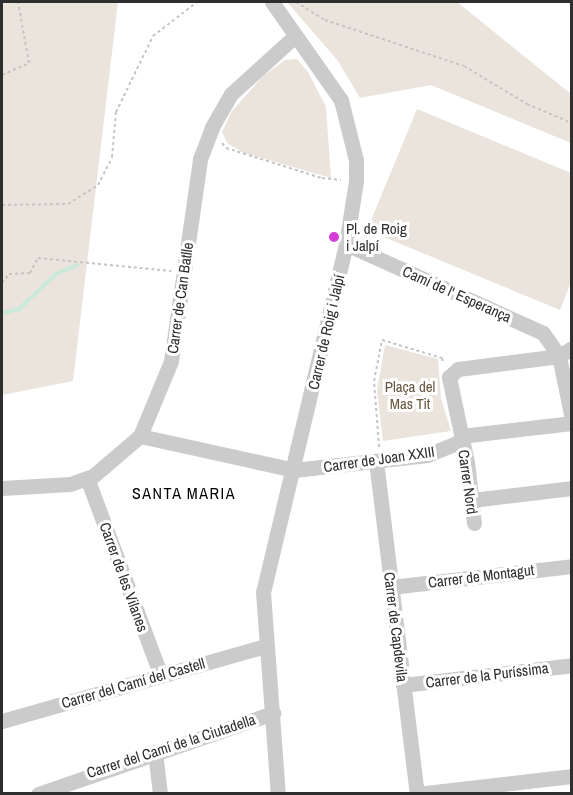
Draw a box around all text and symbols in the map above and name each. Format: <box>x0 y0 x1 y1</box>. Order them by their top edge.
place label: Pl. de Roig i Jalpí <box>346 219 407 254</box>
marker: Pl. de Roig i Jalpí <box>327 230 341 244</box>
street label: Carrer de Can Batlle <box>163 241 197 355</box>
street label: Camí de l' Esperança <box>400 262 514 326</box>
street label: Carrer de Roig i Jalpí <box>304 273 348 391</box>
park label: Plaça del Mas Tit <box>385 377 435 412</box>
street label: Carrer de Joan XXIII <box>322 442 436 476</box>
street label: Carrer Nord <box>455 449 481 515</box>
district label: SANTA MARIA <box>132 483 236 503</box>
street label: Carrer de les Vilanes <box>96 520 152 634</box>
street label: Carrer de Montagut <box>427 561 535 591</box>
street label: Carrer de Capdevila <box>380 571 412 683</box>
street label: Carrer del Camí del Castell <box>59 654 207 712</box>
street label: Carrer de la Puríssima <box>425 659 549 691</box>
street label: Carrer del Camí de la Ciutadella <box>84 710 258 782</box>

